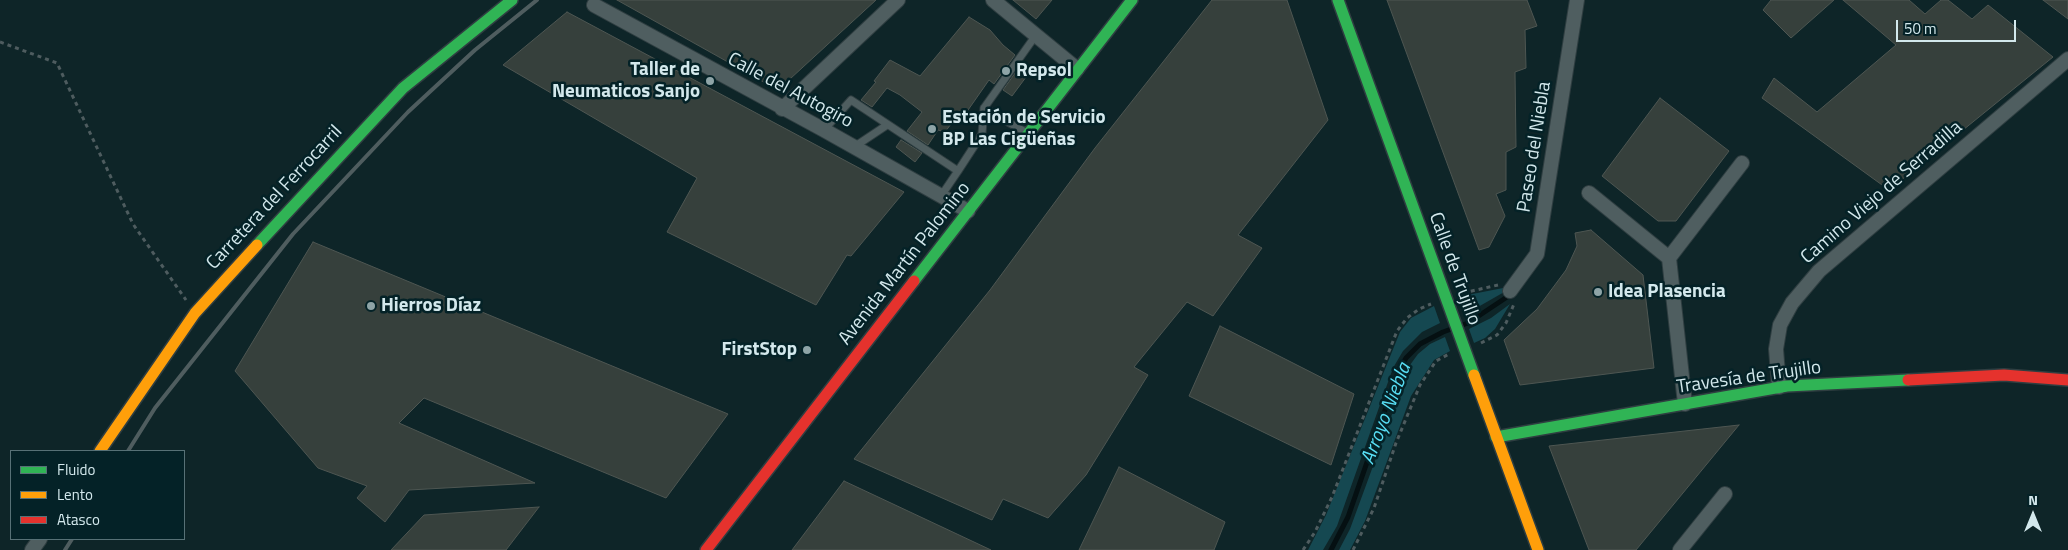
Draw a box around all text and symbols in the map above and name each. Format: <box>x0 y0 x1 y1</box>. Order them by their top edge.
scale bar <box>1898 10 2018 42</box>
text: 50 m <box>1904 17 1937 40</box>
street label: Calle del Autogiro <box>723 48 857 134</box>
place label: Taller de Neumaticos Sanjo <box>552 59 700 103</box>
place label: Repsol <box>1016 60 1072 82</box>
marker: Repsol <box>1000 65 1012 77</box>
marker: Taller de Neumaticos Sanjo <box>704 75 716 87</box>
street label: Paseo del Niebla <box>1513 80 1557 214</box>
place label: Estación de Servicio BP Las Cigüeñas <box>942 107 1106 151</box>
street label: Camino Viejo de Serradilla <box>1797 117 1967 269</box>
street label: Carretera del Ferrocarril <box>202 121 348 275</box>
marker: Estación de Servicio BP Las Cigüeñas <box>926 123 938 135</box>
street label: Avenida Martín Palomino <box>834 178 976 350</box>
street label: Calle de Trujillo <box>1423 209 1485 329</box>
place label: Idea Plasencia <box>1608 281 1726 303</box>
marker: Idea Plasencia <box>1592 286 1604 298</box>
place label: Hierros Díaz <box>381 295 481 317</box>
marker: Hierros Díaz <box>365 300 377 312</box>
place label: FirstStop <box>721 339 797 361</box>
marker: FirstStop <box>801 344 813 356</box>
street label: Travesía de Trujillo <box>1675 357 1823 399</box>
water label: Arroyo Niebla <box>1357 360 1417 468</box>
legend <box>10 450 185 540</box>
text: Fluido <box>57 458 95 481</box>
text: Lento <box>57 483 93 506</box>
text: N <box>2028 489 2038 510</box>
north arrow <box>2008 490 2058 540</box>
text: Atasco <box>57 508 100 531</box>

